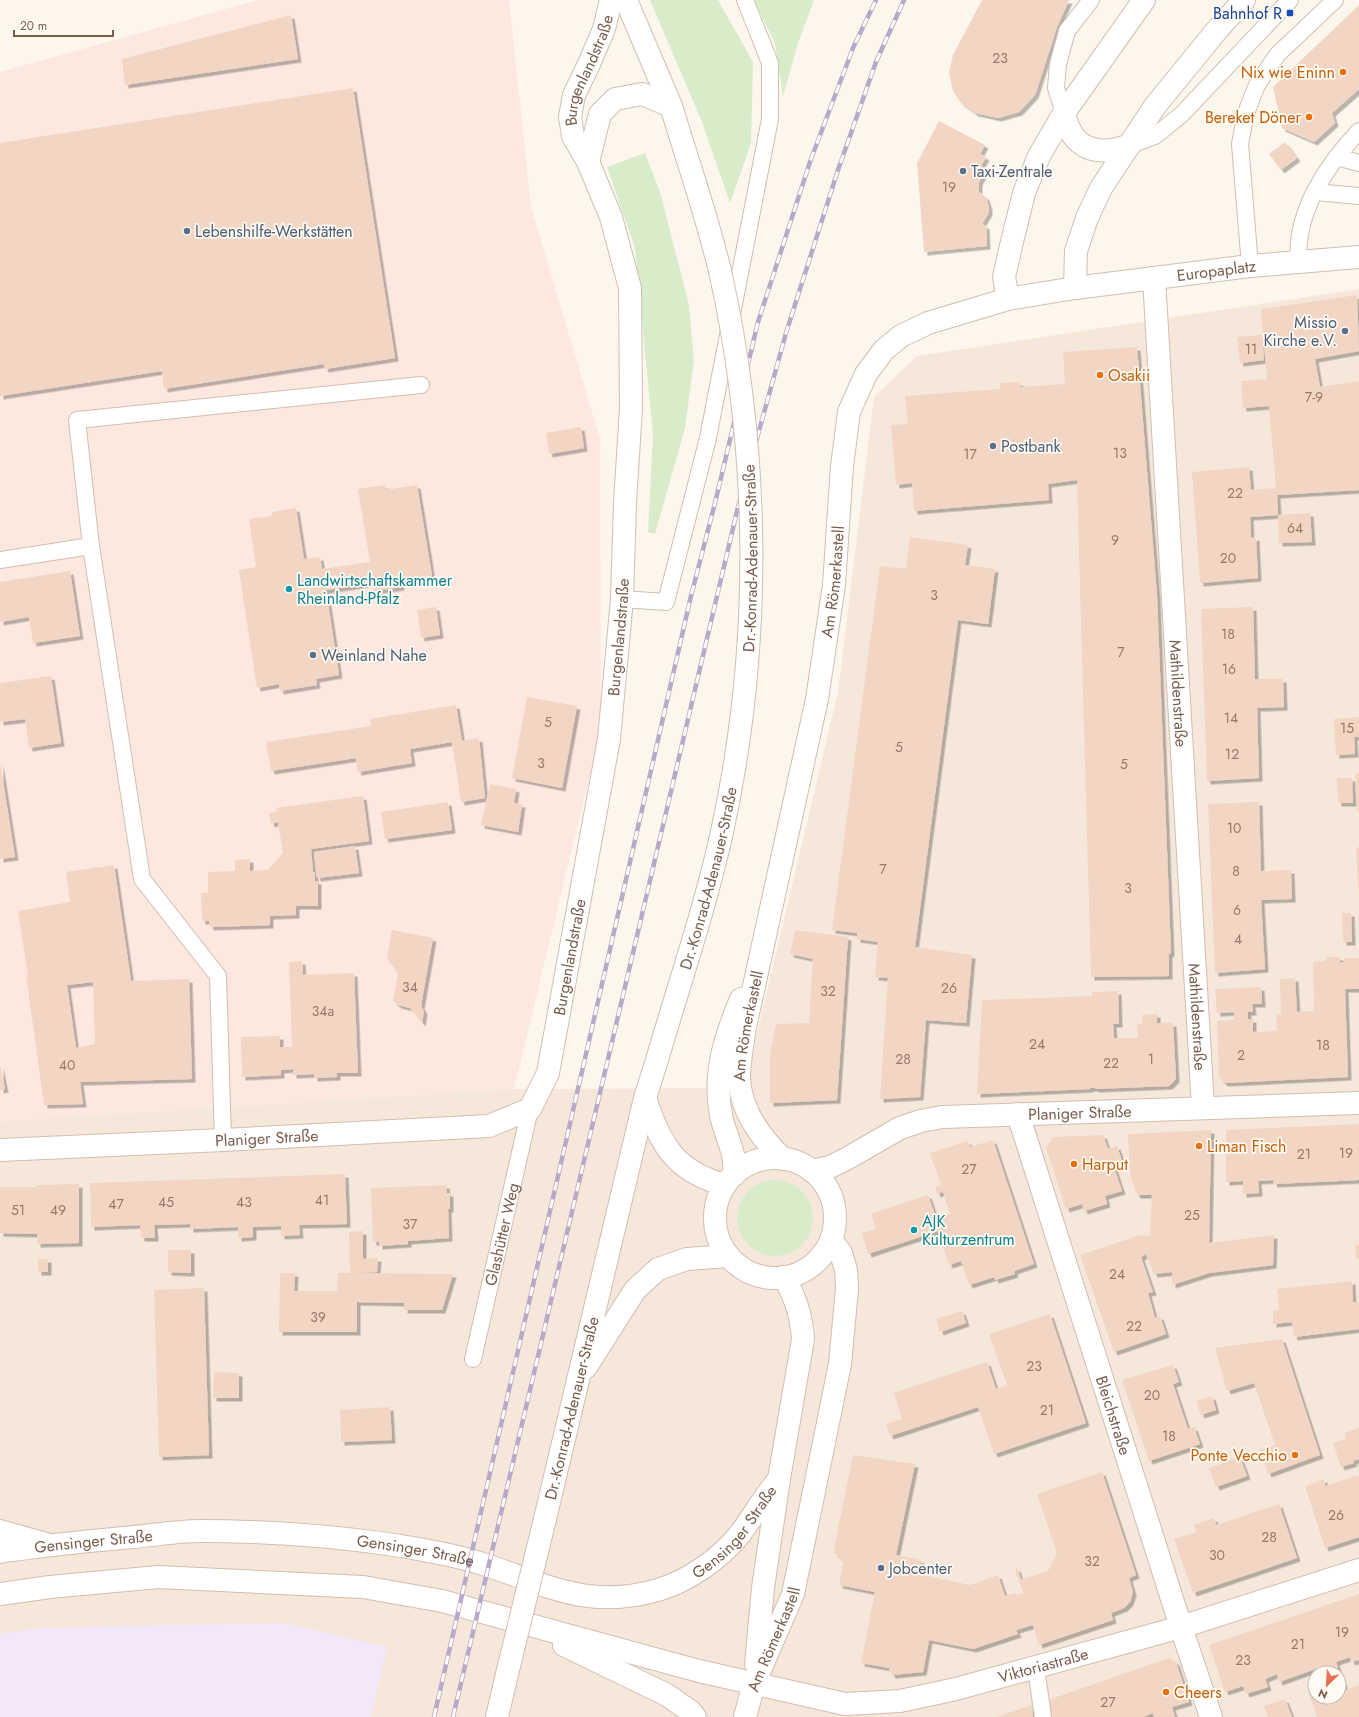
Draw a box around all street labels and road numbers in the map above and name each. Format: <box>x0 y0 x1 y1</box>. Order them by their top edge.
street label: Burgenlandstraße <box>559 13 619 128</box>
street label: Europaplatz <box>1175 254 1258 287</box>
street label: Dr.-Konrad-Adenauer-Straße <box>737 464 763 653</box>
street label: Am Römerkastell <box>815 525 850 639</box>
street label: Burgenlandstraße <box>602 578 635 697</box>
street label: Mathildenstraße <box>1163 639 1193 748</box>
street label: Dr.-Konrad-Adenauer-Straße <box>674 785 743 972</box>
street label: Burgenlandstraße <box>548 897 592 1017</box>
street label: Mathildenstraße <box>1183 962 1212 1071</box>
street label: Am Römerkastell <box>728 968 769 1082</box>
street label: Planiger Straße <box>1028 1100 1132 1126</box>
street label: Planiger Straße <box>215 1124 319 1152</box>
street label: Glashütter Weg <box>479 1180 525 1288</box>
street label: Dr.-Konrad-Adenauer-Straße <box>539 1314 605 1502</box>
street label: Bleichstraße <box>1090 1373 1137 1458</box>
street label: Gensinger Straße <box>687 1481 782 1584</box>
street label: Gensinger Straße <box>33 1524 154 1559</box>
street label: Gensinger Straße <box>356 1529 477 1573</box>
street label: Am Römerkastell <box>741 1585 806 1694</box>
street label: Viktoriastraße <box>995 1642 1091 1689</box>

